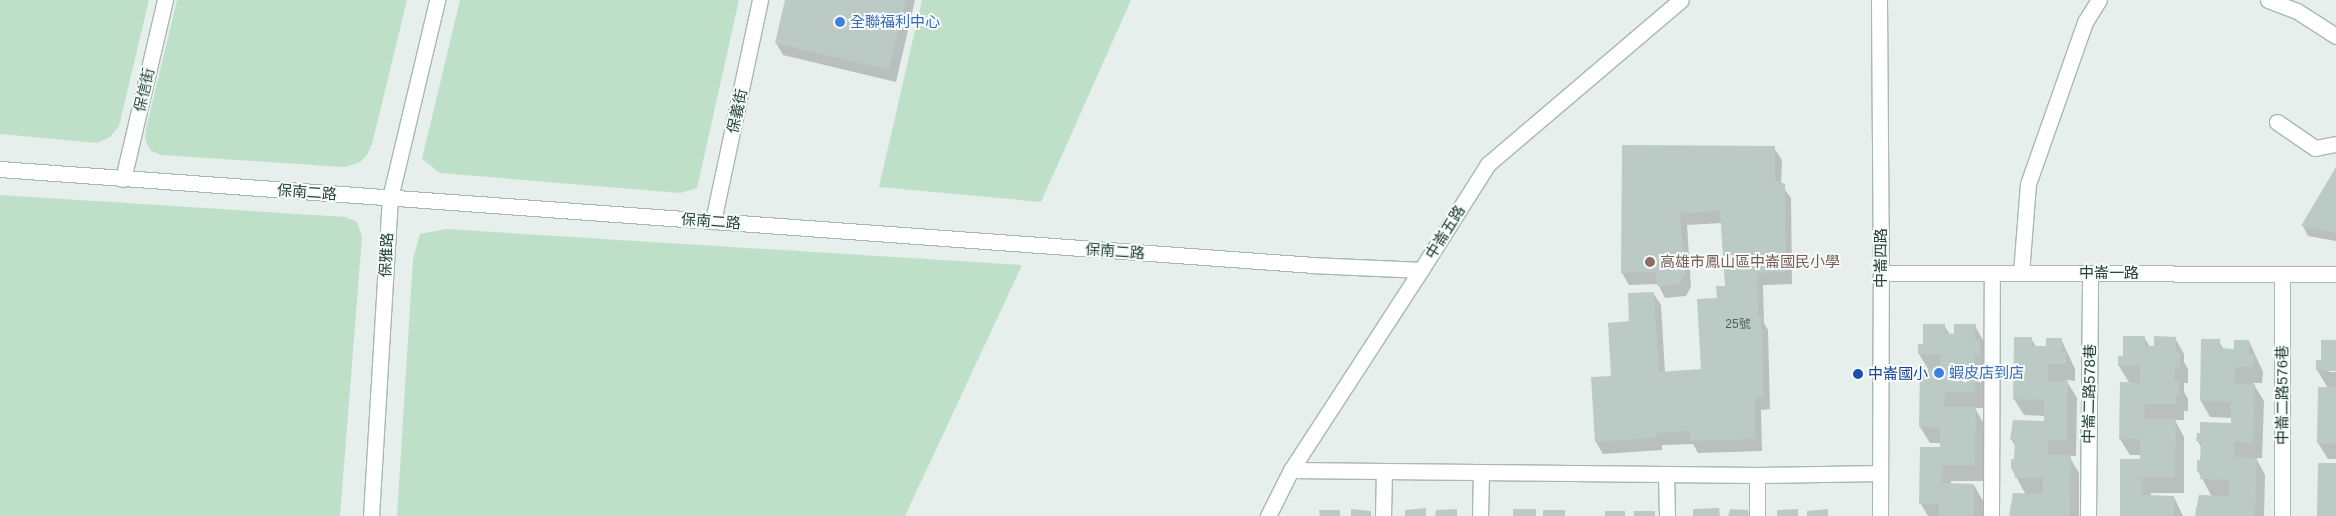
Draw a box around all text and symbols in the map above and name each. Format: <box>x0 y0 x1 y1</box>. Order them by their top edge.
place label: 全聯福利中心 <box>850 13 940 31</box>
marker: 全聯福利中心 <box>834 16 846 28</box>
street label: 保信街 <box>130 66 158 114</box>
street label: 保義街 <box>724 87 750 135</box>
street label: 保南二路 <box>276 181 338 203</box>
street label: 中崙五路 <box>1421 202 1469 262</box>
street label: 保南二路 <box>680 210 742 232</box>
street label: 中崙四路 <box>1872 228 1890 288</box>
street label: 保雅路 <box>376 232 396 278</box>
street label: 保南二路 <box>1084 240 1146 262</box>
place label: 高雄市鳳山區中崙國民小學 <box>1660 253 1840 271</box>
marker: 高雄市鳳山區中崙國民小學 <box>1644 256 1656 268</box>
street label: 中崙一路 <box>2079 264 2139 282</box>
house number: 25號 <box>1725 318 1751 332</box>
street label: 中崙二路578巷 <box>2079 344 2099 444</box>
street label: 中崙二路576巷 <box>2273 345 2291 445</box>
place label: 蝦皮店到店 <box>1949 364 2024 382</box>
place label: 中崙國小 <box>1868 365 1928 383</box>
marker: 蝦皮店到店 <box>1933 367 1945 379</box>
marker: 中崙國小 <box>1852 368 1864 380</box>

